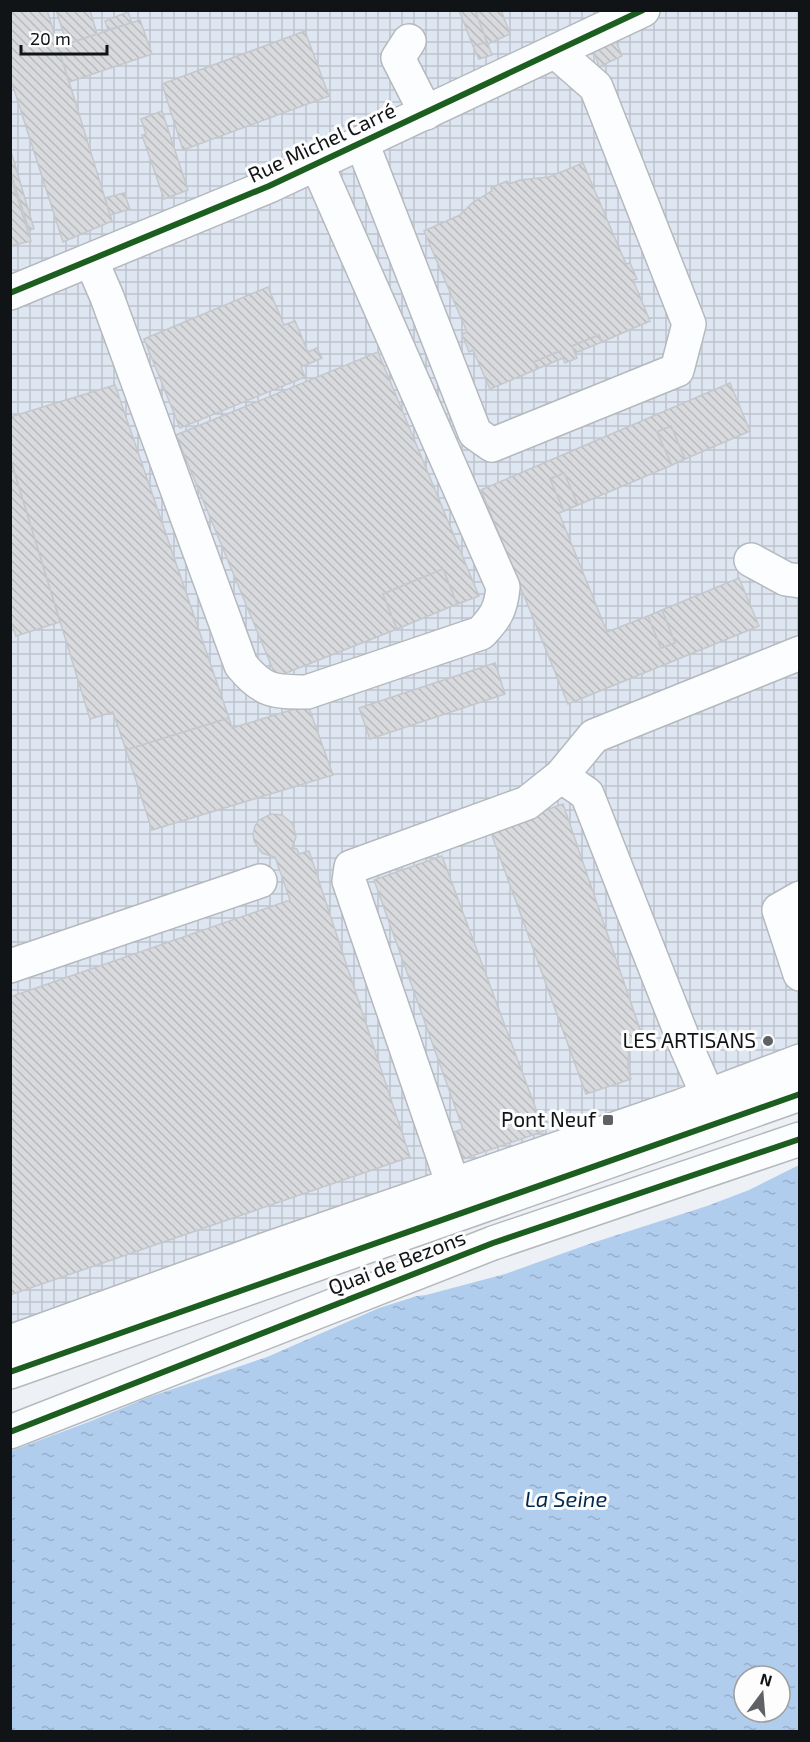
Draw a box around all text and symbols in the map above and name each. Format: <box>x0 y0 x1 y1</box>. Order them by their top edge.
scale bar <box>21 18 106 56</box>
text: 20 m <box>30 27 71 49</box>
street label: Rue Michel Carré <box>244 96 399 187</box>
place label: LES ARTISANS <box>623 1027 756 1052</box>
marker: LES ARTISANS <box>761 1034 775 1048</box>
place label: Pont Neuf <box>501 1106 597 1131</box>
marker: Pont Neuf <box>601 1113 615 1127</box>
street label: Quai de Bezons <box>324 1224 469 1300</box>
water label: La Seine <box>525 1485 608 1511</box>
north arrow <box>732 1664 792 1724</box>
text: N <box>758 1668 774 1690</box>

